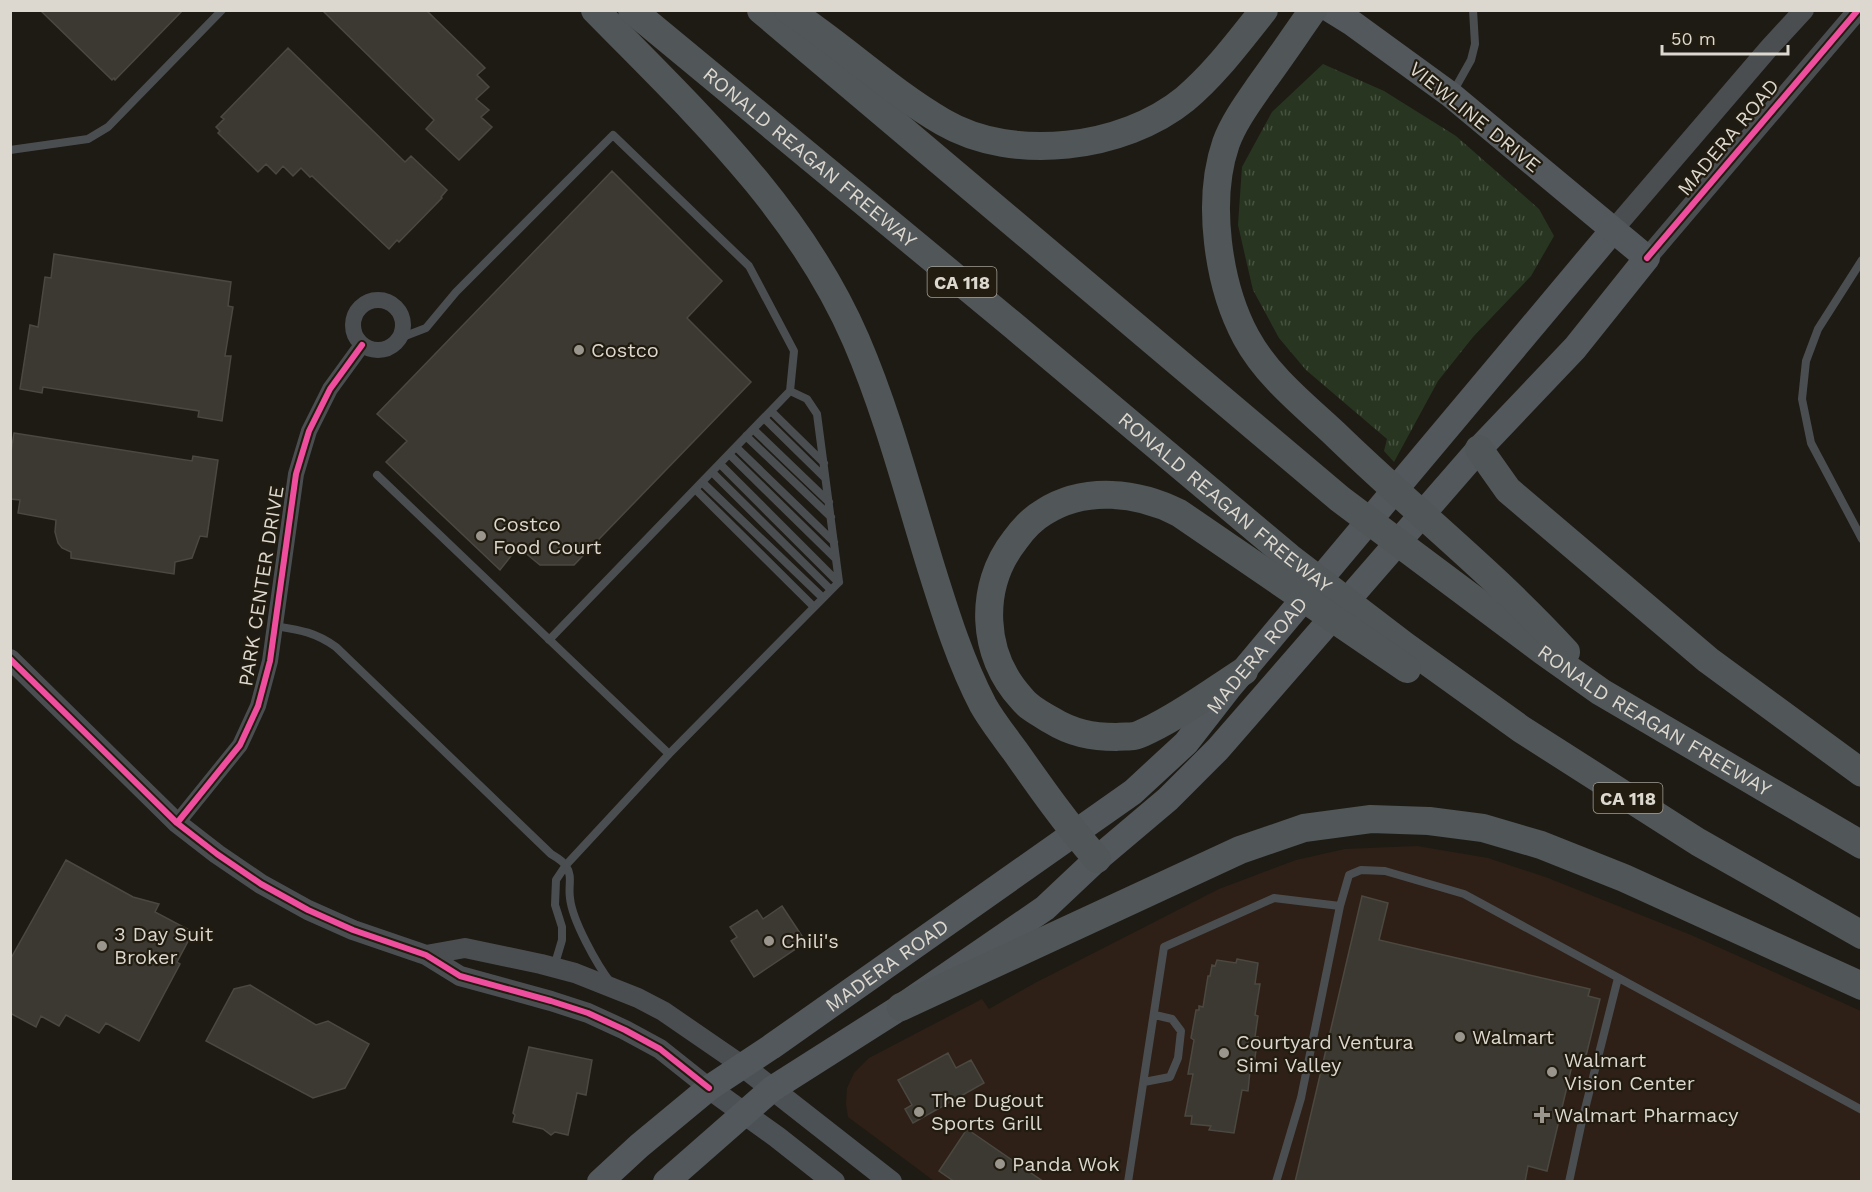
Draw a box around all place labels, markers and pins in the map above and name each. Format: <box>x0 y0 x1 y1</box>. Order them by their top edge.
place label: Costco <box>591 338 659 362</box>
marker: Costco <box>572 343 586 357</box>
place label: Costco Food Court <box>493 512 602 559</box>
marker: Costco Food Court <box>474 529 488 543</box>
place label: 3 Day Suit Broker <box>114 922 214 969</box>
place label: Chili's <box>781 929 839 953</box>
marker: Chili's <box>762 934 776 948</box>
marker: 3 Day Suit Broker <box>95 939 109 953</box>
place label: Walmart <box>1472 1025 1555 1049</box>
place label: Courtyard Ventura Simi Valley <box>1236 1030 1414 1077</box>
marker: Walmart <box>1453 1030 1467 1044</box>
marker: Courtyard Ventura Simi Valley <box>1217 1046 1231 1060</box>
place label: Walmart Vision Center <box>1564 1048 1695 1095</box>
marker: Walmart Vision Center <box>1545 1065 1559 1079</box>
place label: The Dugout Sports Grill <box>931 1088 1044 1135</box>
place label: Walmart Pharmacy <box>1554 1103 1739 1127</box>
marker: The Dugout Sports Grill <box>912 1105 926 1119</box>
marker: Walmart Pharmacy <box>1535 1108 1549 1122</box>
place label: Panda Wok <box>1012 1152 1120 1176</box>
marker: Panda Wok <box>993 1157 1007 1171</box>

